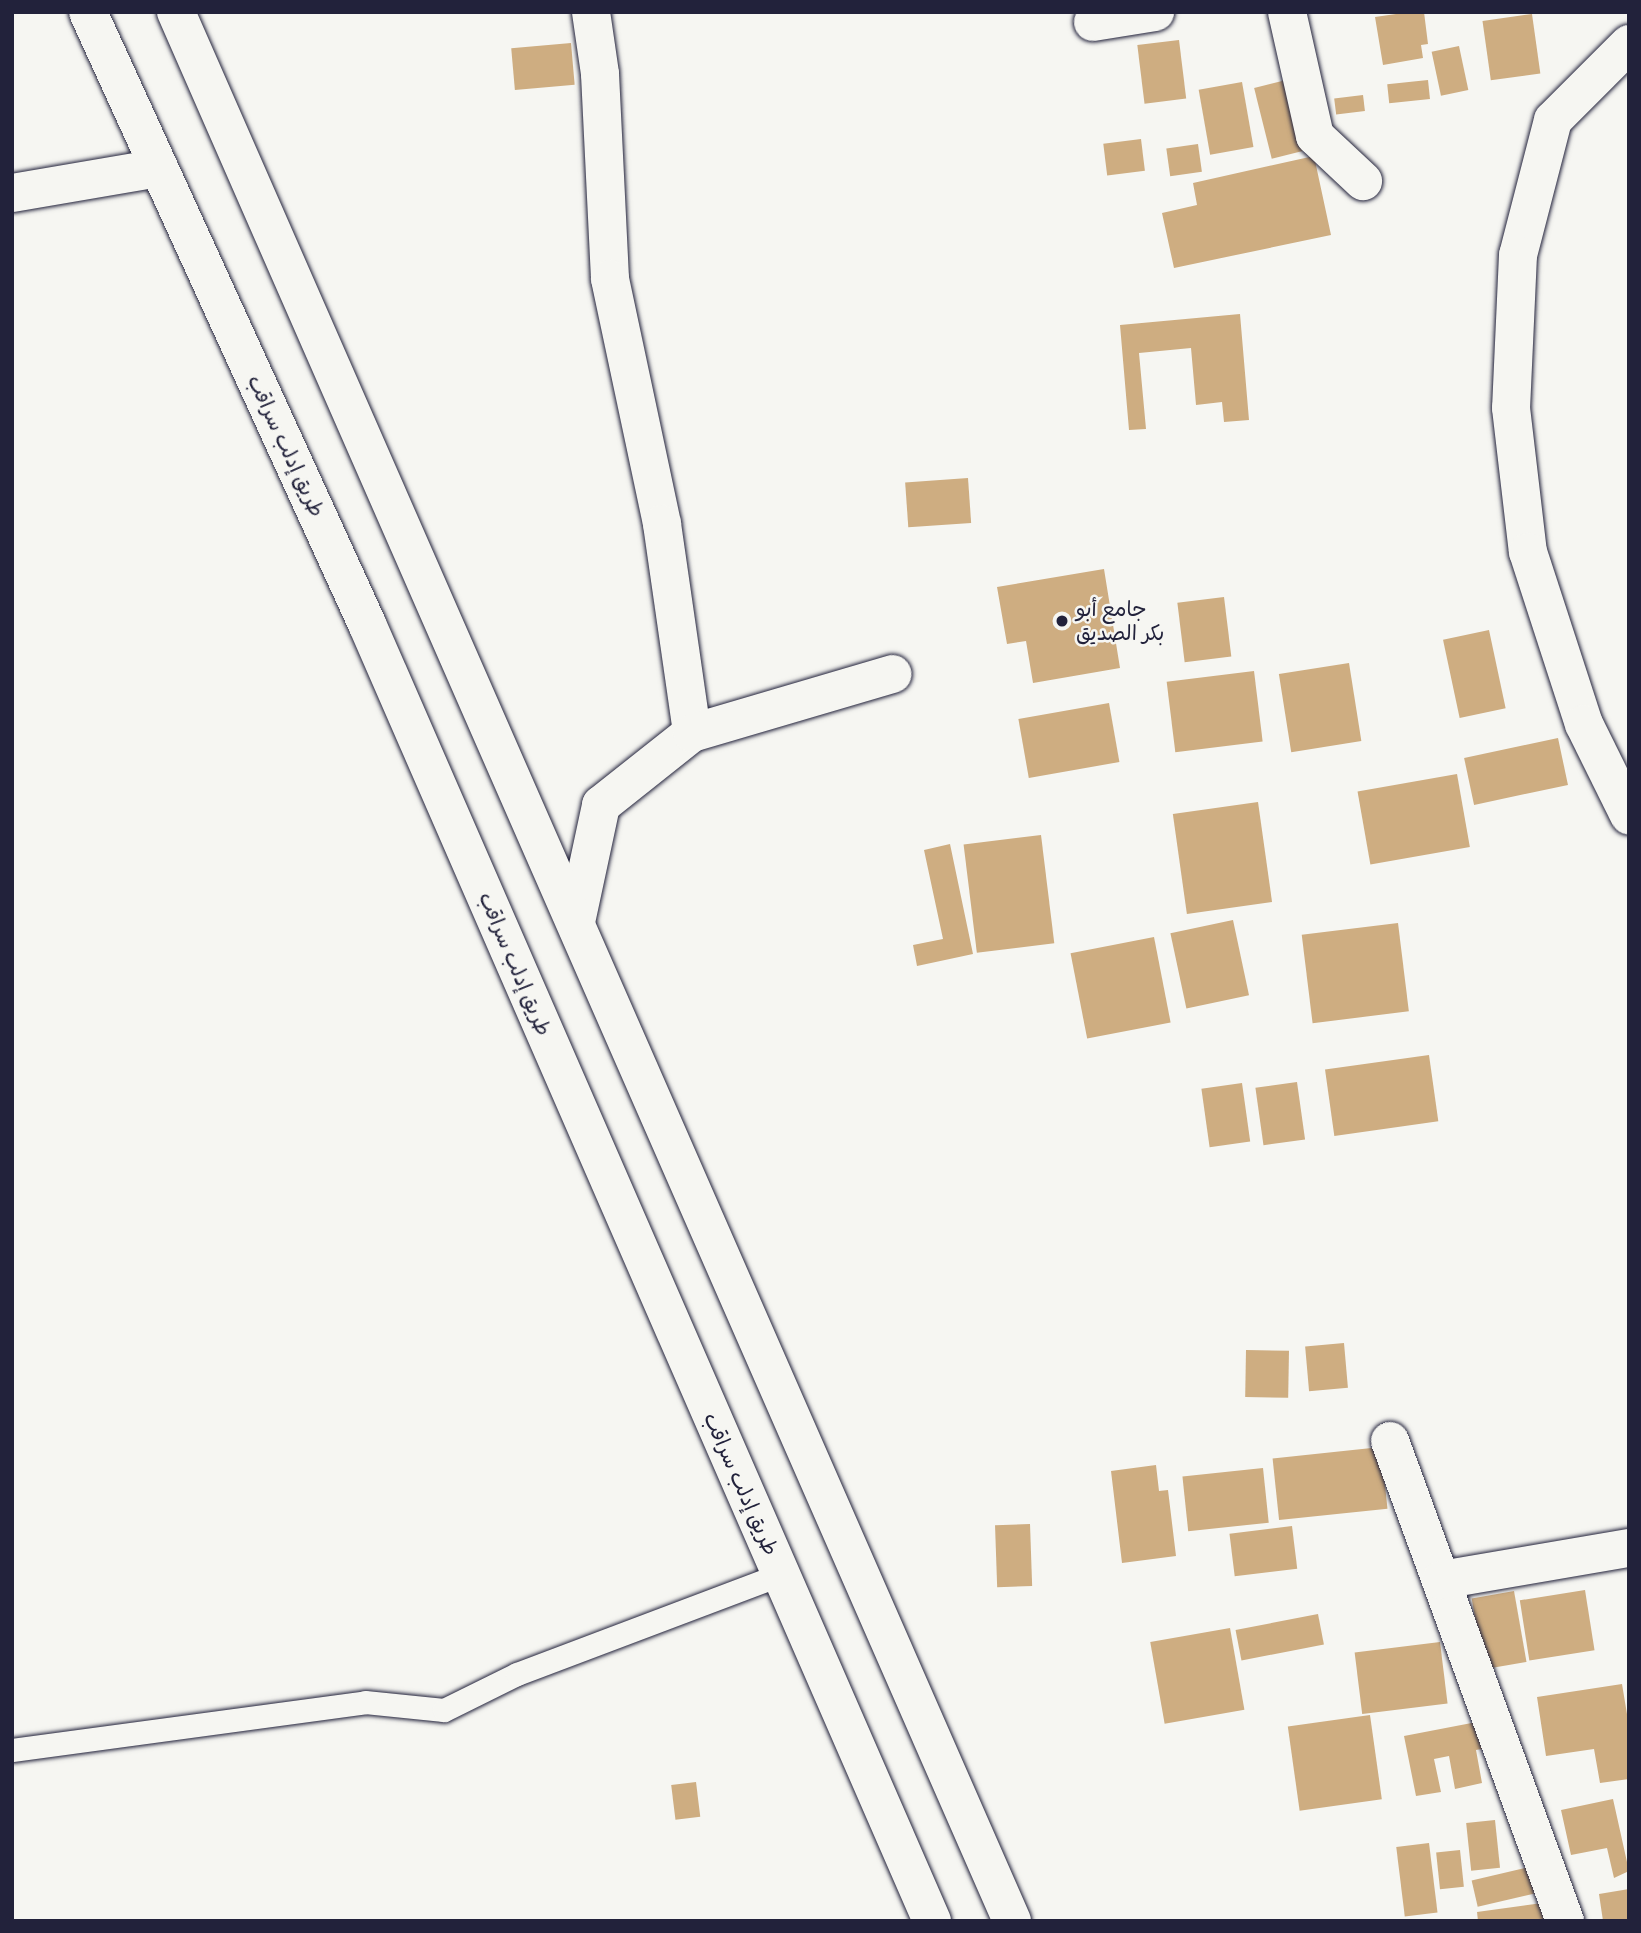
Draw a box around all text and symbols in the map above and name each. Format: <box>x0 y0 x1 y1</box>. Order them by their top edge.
street label: طريق إدلب سراقب <box>242 371 330 521</box>
place label: جامع أبو بكر الصديق <box>1076 596 1164 646</box>
marker: جامع أبو بكر الصديق <box>1054 613 1070 629</box>
street label: طريق إدلب سراقب <box>473 888 557 1040</box>
street label: طريق إدلب سراقب <box>698 1409 784 1559</box>

